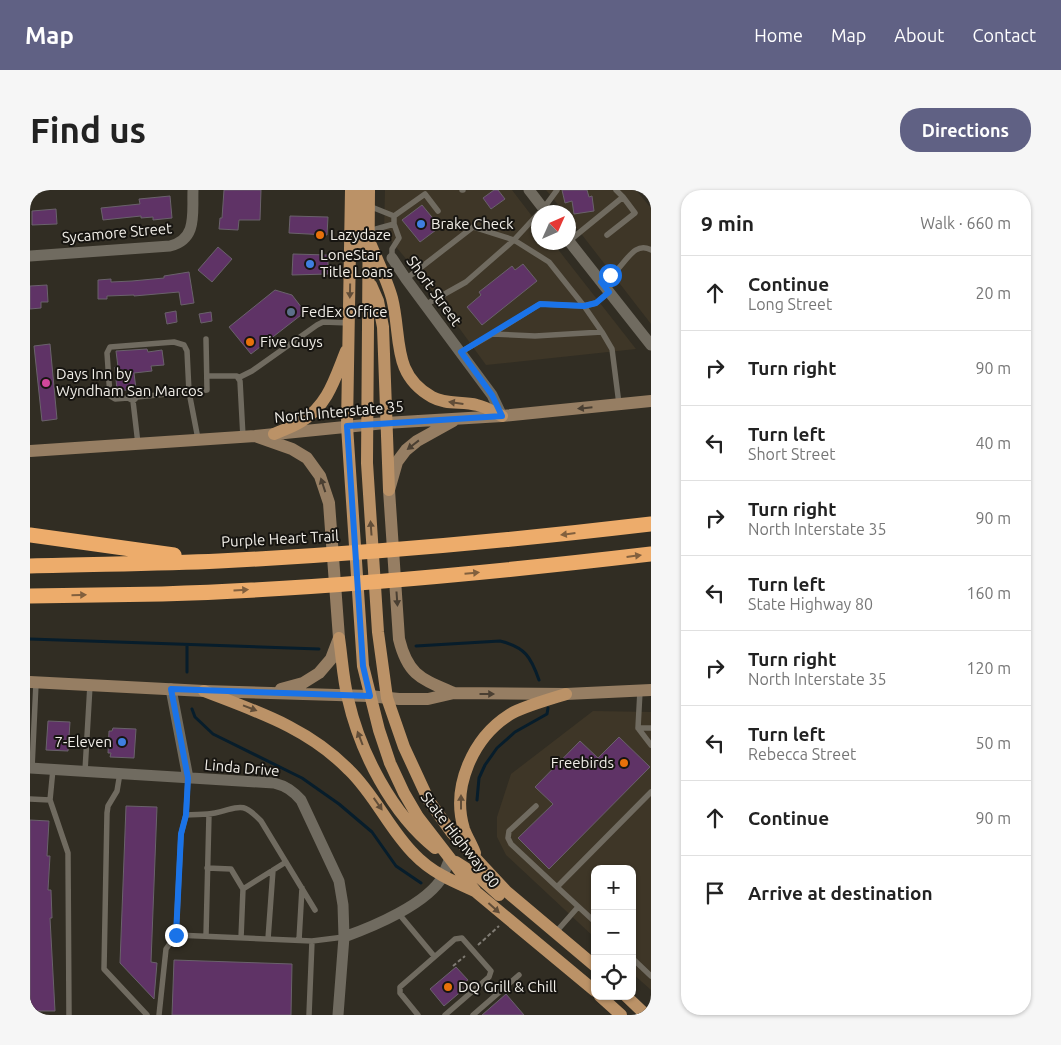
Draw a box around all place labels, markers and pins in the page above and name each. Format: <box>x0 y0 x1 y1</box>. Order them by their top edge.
place label: Brake Check <box>431 215 514 232</box>
marker: Brake Check <box>415 218 427 230</box>
place label: Lazydaze <box>330 226 391 243</box>
marker: Lazydaze <box>314 229 326 241</box>
place label: LoneStar Title Loans <box>320 246 393 280</box>
marker: LoneStar Title Loans <box>304 258 316 270</box>
place label: FedEx Office <box>301 303 387 320</box>
marker: FedEx Office <box>285 306 297 318</box>
place label: Five Guys <box>260 333 323 350</box>
marker: Five Guys <box>244 336 256 348</box>
place label: Days Inn by Wyndham San Marcos <box>56 365 203 399</box>
marker: Days Inn by Wyndham San Marcos <box>40 377 52 389</box>
place label: 7-Eleven <box>54 733 112 750</box>
marker: 7-Eleven <box>116 736 128 748</box>
place label: Freebirds <box>551 754 614 771</box>
marker: Freebirds <box>618 757 630 769</box>
place label: DQ Grill & Chill <box>458 978 557 995</box>
marker: DQ Grill & Chill <box>442 981 454 993</box>

